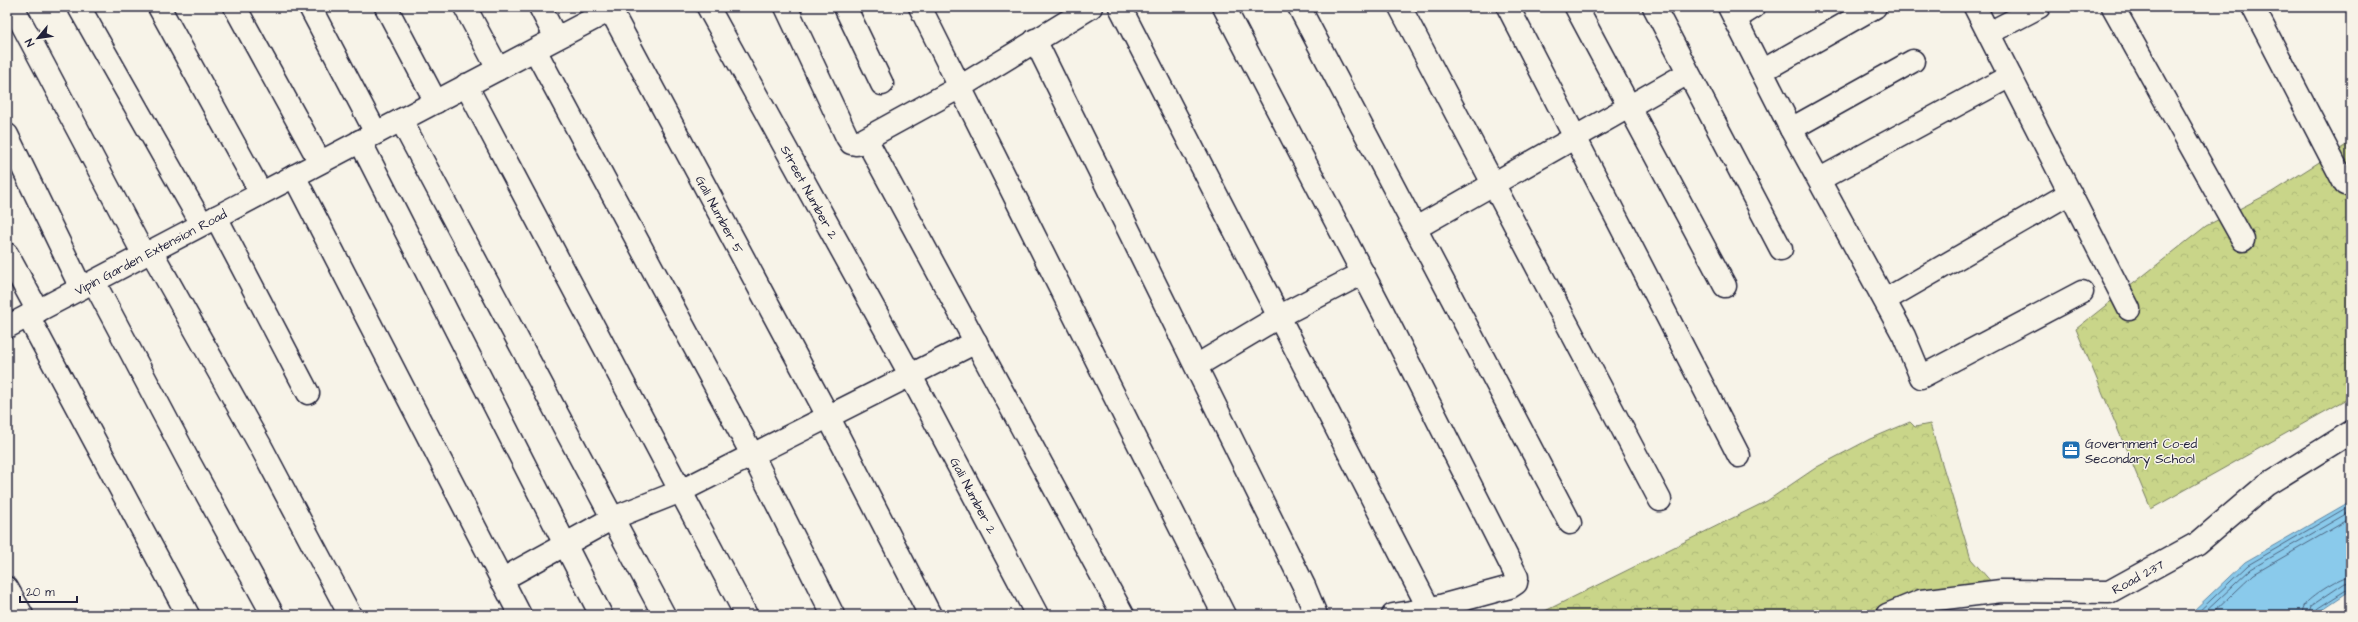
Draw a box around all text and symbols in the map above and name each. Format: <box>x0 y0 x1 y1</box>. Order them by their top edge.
north arrow <box>18 18 58 58</box>
text: N <box>21 36 38 49</box>
street label: Street Number 2 <box>776 142 842 243</box>
street label: Gali Number 5 <box>691 173 747 257</box>
street label: Vipin Garden Extension Road <box>72 205 230 300</box>
place label: Government Co-ed Secondary School <box>2085 435 2197 469</box>
office icon: Government Co-ed Secondary School <box>2060 439 2082 461</box>
street label: Gali Number 2 <box>945 454 1001 538</box>
street label: Road 237 <box>2109 555 2167 599</box>
scale bar <box>20 578 77 604</box>
text: 20 m <box>26 584 55 601</box>

